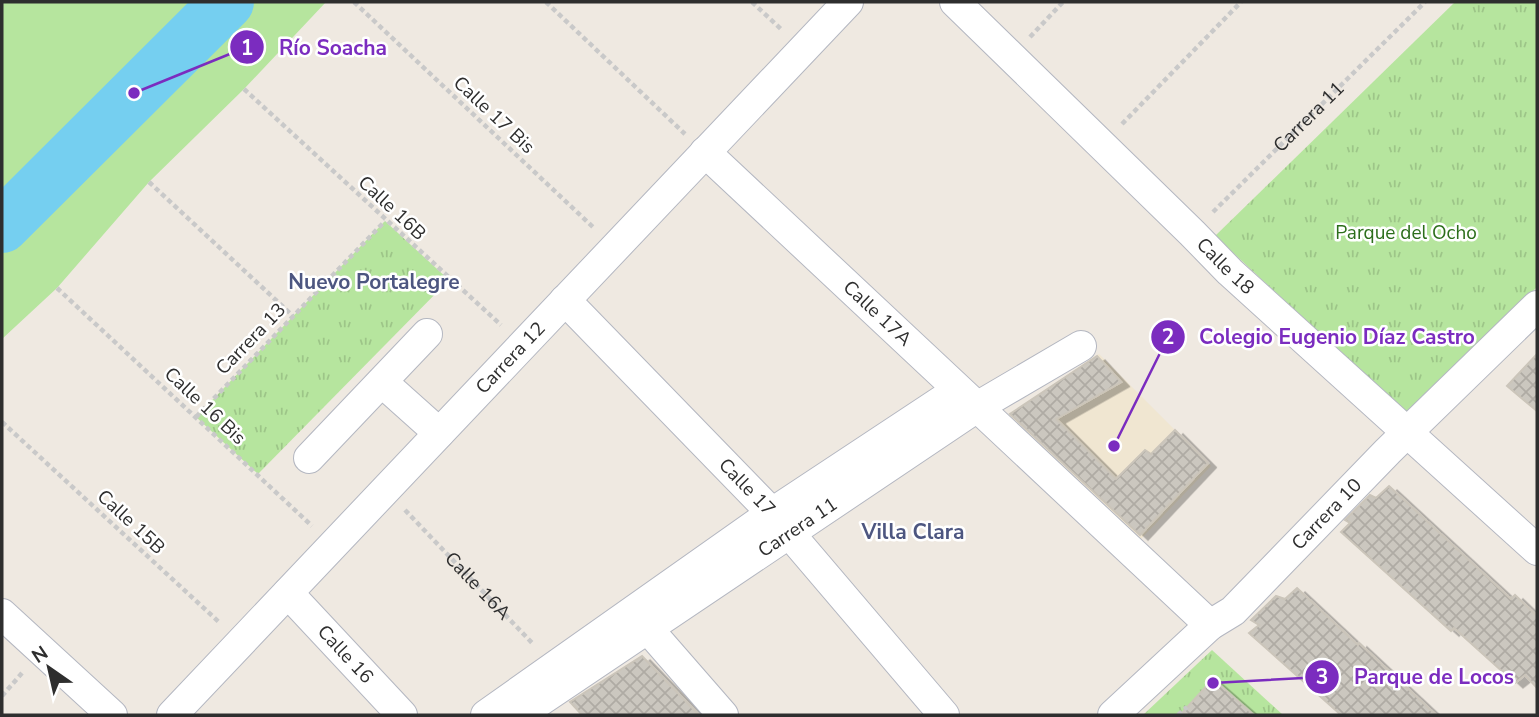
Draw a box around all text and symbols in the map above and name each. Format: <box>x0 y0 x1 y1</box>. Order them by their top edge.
callout: Río Soacha <box>230 26 401 68</box>
text: 1 <box>241 34 253 62</box>
text: Río Soacha <box>279 34 387 62</box>
street label: Calle 17 Bis <box>448 70 540 160</box>
street label: Carrera 11 <box>1268 76 1350 158</box>
street label: Calle 16B <box>352 170 432 246</box>
park label: Parque del Ocho <box>1335 220 1477 246</box>
street label: Calle 18 <box>1191 232 1260 301</box>
district label: Nuevo Portalegre <box>288 268 460 296</box>
street label: Calle 17A <box>837 275 917 352</box>
street label: Carrera 13 <box>210 297 292 381</box>
street label: Carrera 12 <box>470 316 551 400</box>
callout: Colegio Eugenio Díaz Castro <box>1150 316 1489 358</box>
text: 2 <box>1162 323 1174 351</box>
text: Colegio Eugenio Díaz Castro <box>1199 323 1475 351</box>
street label: Calle 16 Bis <box>159 361 251 451</box>
street label: Calle 17 <box>713 452 781 522</box>
street label: Carrera 10 <box>1286 473 1368 556</box>
street label: Calle 15B <box>91 484 171 560</box>
street label: Carrera 11 <box>753 491 843 564</box>
district label: Villa Clara <box>861 518 964 546</box>
street label: Calle 16A <box>439 546 517 626</box>
street label: Calle 16 <box>311 619 379 689</box>
north arrow <box>14 633 84 703</box>
text: N <box>27 640 53 669</box>
callout: Parque de Locos <box>1305 656 1528 698</box>
text: 3 <box>1316 663 1328 691</box>
text: Parque de Locos <box>1354 663 1514 691</box>

